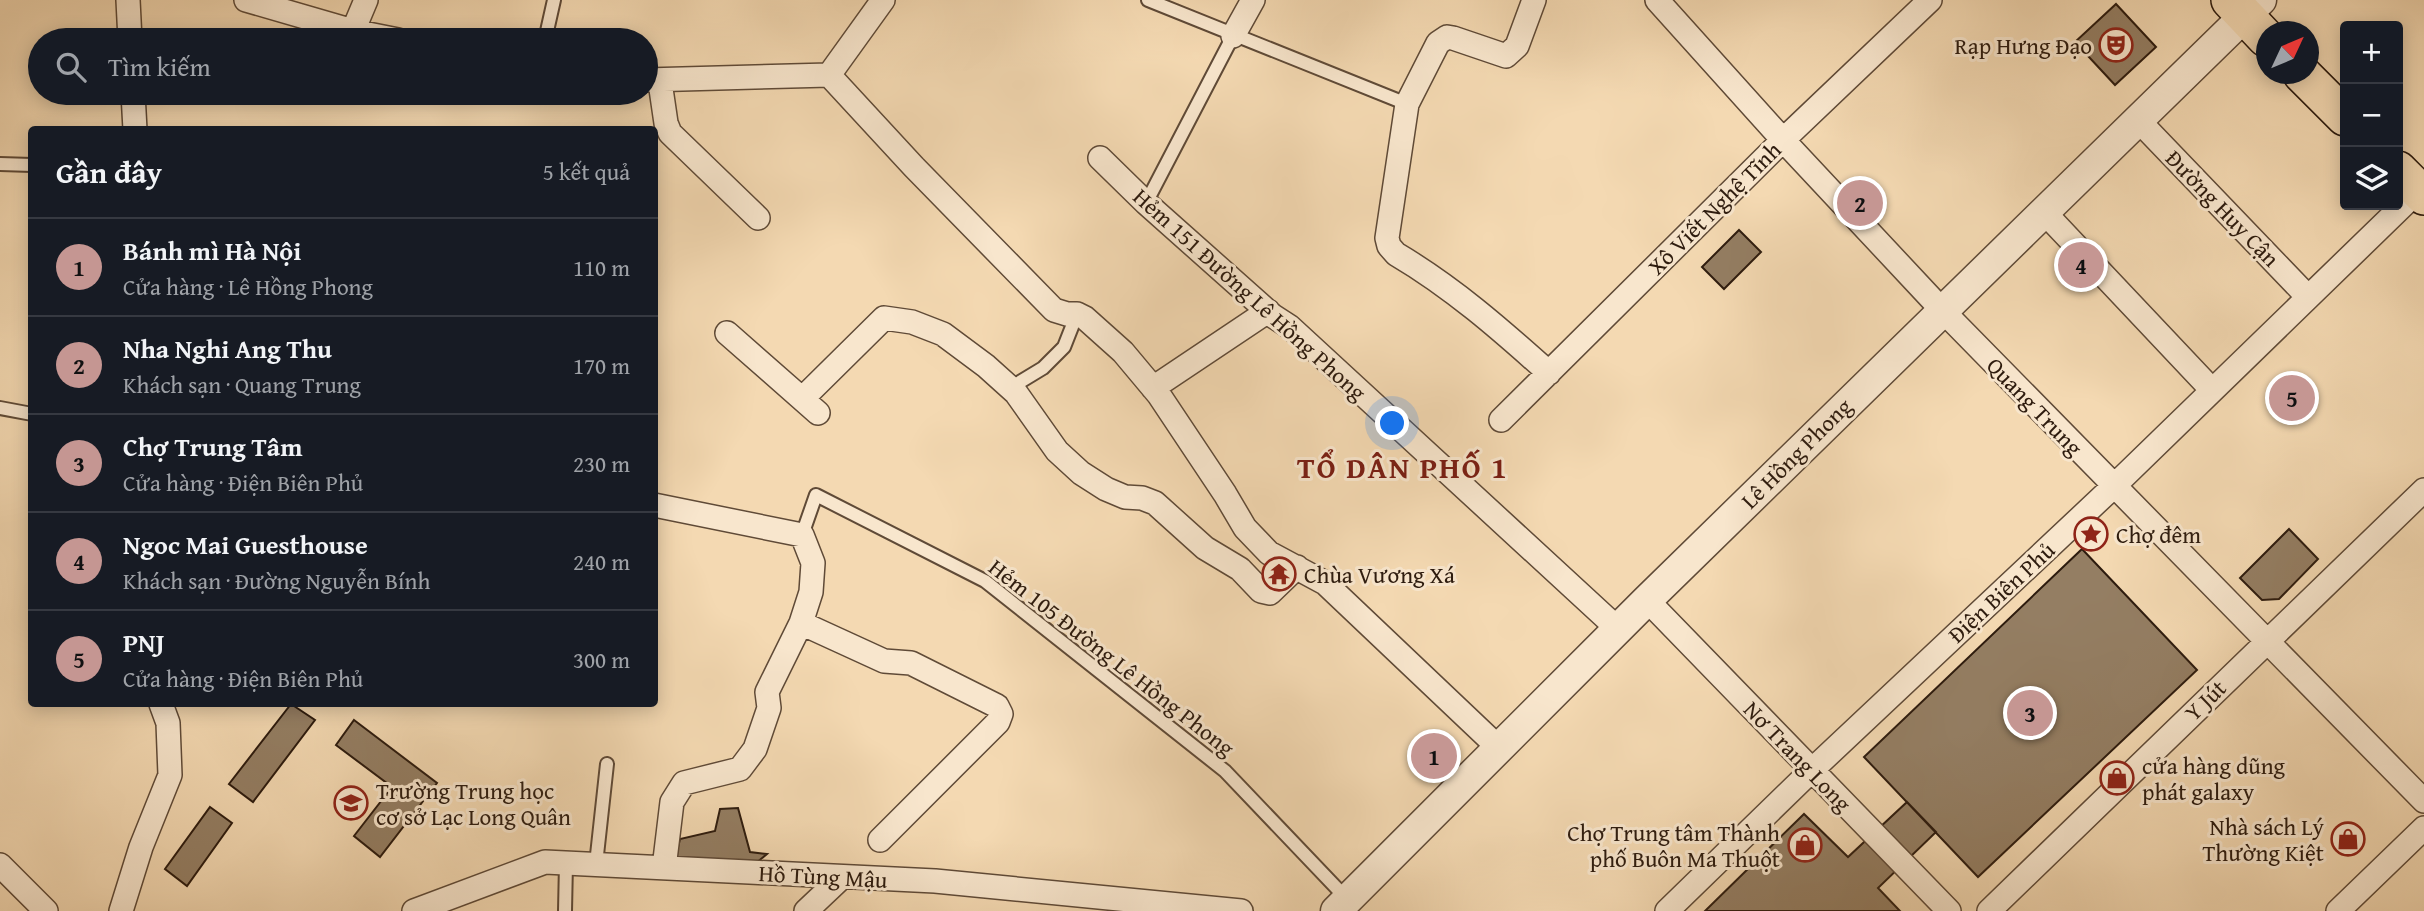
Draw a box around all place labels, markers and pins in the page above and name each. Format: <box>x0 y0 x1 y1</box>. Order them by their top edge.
theatre icon: Rạp Hưng Đạo <box>2097 26 2135 64</box>
place label: Rạp Hưng Đạo <box>1955 29 2092 62</box>
pin: 2 <box>1837 177 1883 229</box>
pin: 4 <box>2058 239 2104 291</box>
pin: 5 <box>2269 372 2315 424</box>
place icon: Chợ đêm <box>2072 515 2110 553</box>
place label: Chợ đêm <box>2116 518 2201 551</box>
temple icon: Chùa Vương Xá <box>1260 555 1298 593</box>
place label: Chùa Vương Xá <box>1304 558 1455 591</box>
pin: 3 <box>2007 687 2053 739</box>
pin: 1 <box>1411 730 1457 782</box>
place label: cửa hàng dũng phát galaxy <box>2142 749 2286 808</box>
shop icon: cửa hàng dũng phát galaxy <box>2098 759 2136 797</box>
place label: Trường Trung học cơ sở Lạc Long Quân <box>376 774 571 833</box>
school or university icon: Trường Trung học cơ sở Lạc Long Quân <box>332 784 370 822</box>
place label: Nhà sách Lý Thường Kiệt <box>2202 810 2325 869</box>
place label: Chợ Trung tâm Thành phố Buôn Ma Thuột <box>1567 816 1780 875</box>
shop icon: Nhà sách Lý Thường Kiệt <box>2329 820 2367 858</box>
shop icon: Chợ Trung tâm Thành phố Buôn Ma Thuột <box>1786 826 1824 864</box>

